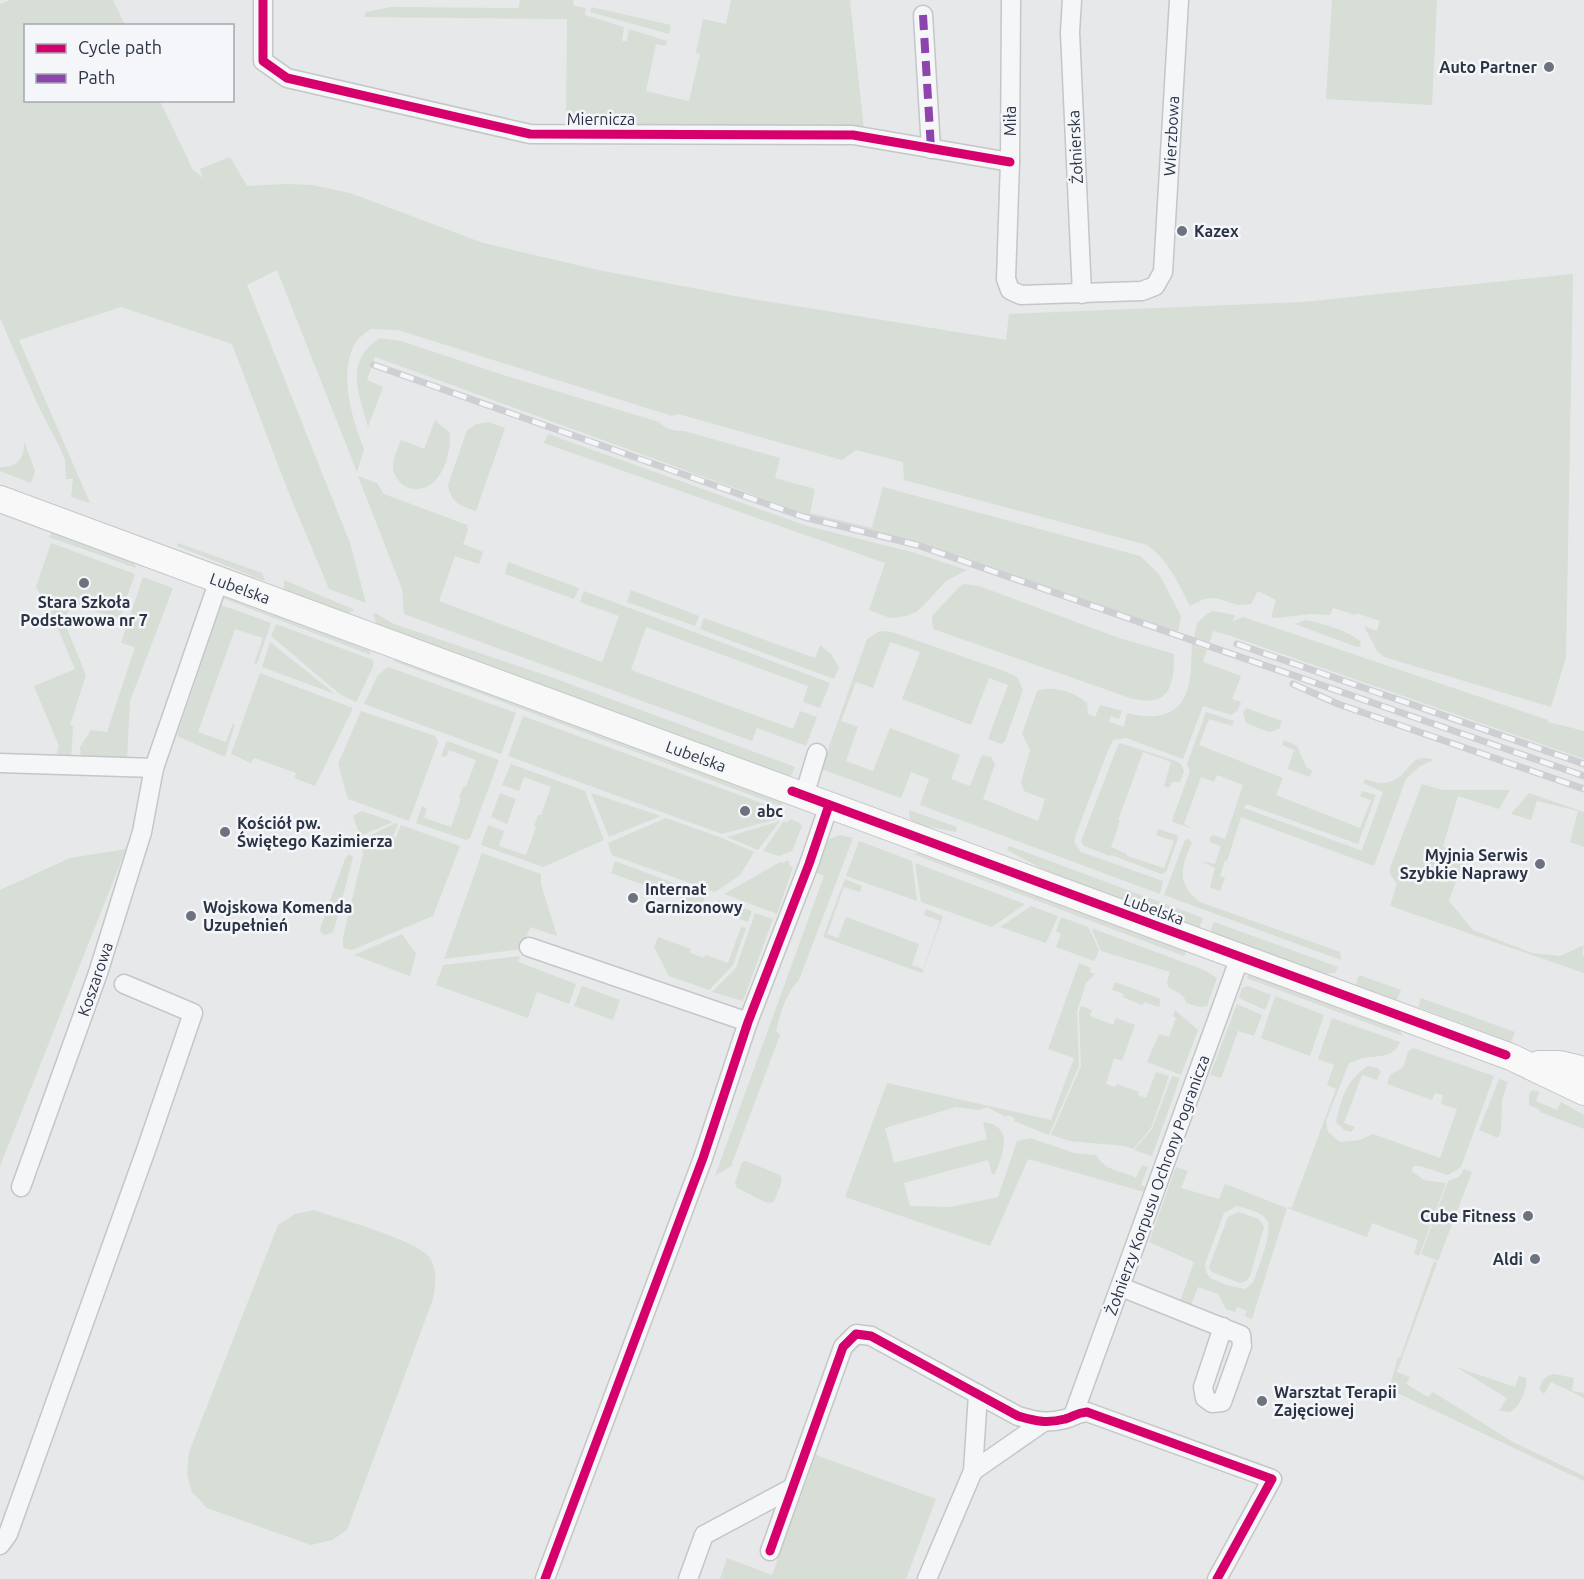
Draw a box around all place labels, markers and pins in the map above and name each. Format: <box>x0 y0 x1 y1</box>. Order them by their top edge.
place label: Auto Partner <box>1439 58 1537 76</box>
marker: Auto Partner <box>1542 60 1556 74</box>
place label: Kazex <box>1194 222 1239 240</box>
marker: Kazex <box>1175 224 1189 238</box>
marker: Stara Szkoła Podstawowa nr 7 <box>77 576 91 590</box>
place label: Stara Szkoła Podstawowa nr 7 <box>20 593 148 629</box>
place label: abc <box>757 802 783 820</box>
marker: abc <box>738 804 752 818</box>
place label: Kościół pw. Świętego Kazimierza <box>237 814 393 851</box>
marker: Kościół pw. Świętego Kazimierza <box>218 825 232 839</box>
place label: Myjnia Serwis Szybkie Naprawy <box>1400 846 1528 882</box>
marker: Myjnia Serwis Szybkie Naprawy <box>1533 857 1547 871</box>
place label: Internat Garnizonowy <box>645 880 743 916</box>
marker: Internat Garnizonowy <box>626 891 640 905</box>
place label: Wojskowa Komenda Uzupełnień <box>203 898 352 934</box>
marker: Wojskowa Komenda Uzupełnień <box>184 909 198 923</box>
place label: Cube Fitness <box>1420 1207 1516 1225</box>
marker: Cube Fitness <box>1521 1209 1535 1223</box>
place label: Aldi <box>1493 1250 1523 1268</box>
marker: Aldi <box>1528 1252 1542 1266</box>
place label: Warsztat Terapii Zajęciowej <box>1274 1383 1397 1420</box>
marker: Warsztat Terapii Zajęciowej <box>1255 1394 1269 1408</box>

